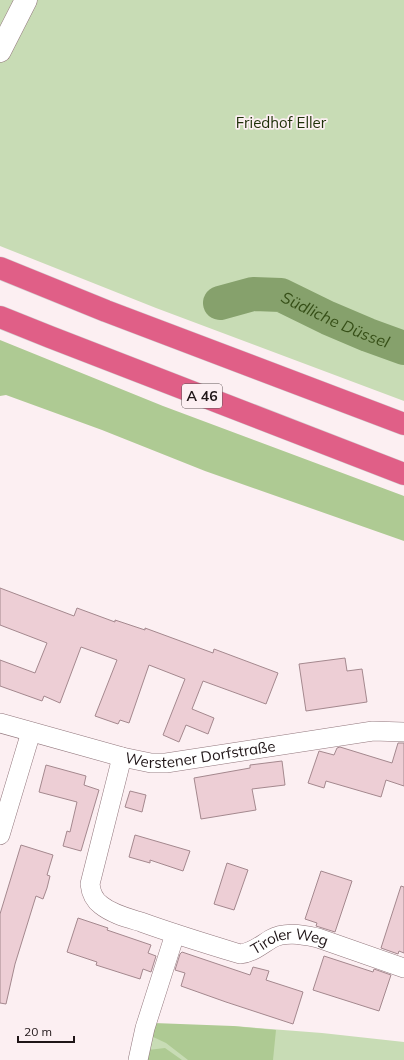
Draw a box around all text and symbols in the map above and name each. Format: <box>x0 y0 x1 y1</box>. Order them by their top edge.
park label: Friedhof Eller <box>236 113 327 132</box>
water label: Südliche Düssel <box>278 287 392 352</box>
road number: A 46 <box>182 384 222 408</box>
street label: Werstener Dorfstraße <box>124 736 277 772</box>
street label: Tiroler Weg <box>247 924 331 959</box>
scale bar <box>18 1018 74 1044</box>
text: 20 m <box>24 1024 52 1039</box>

